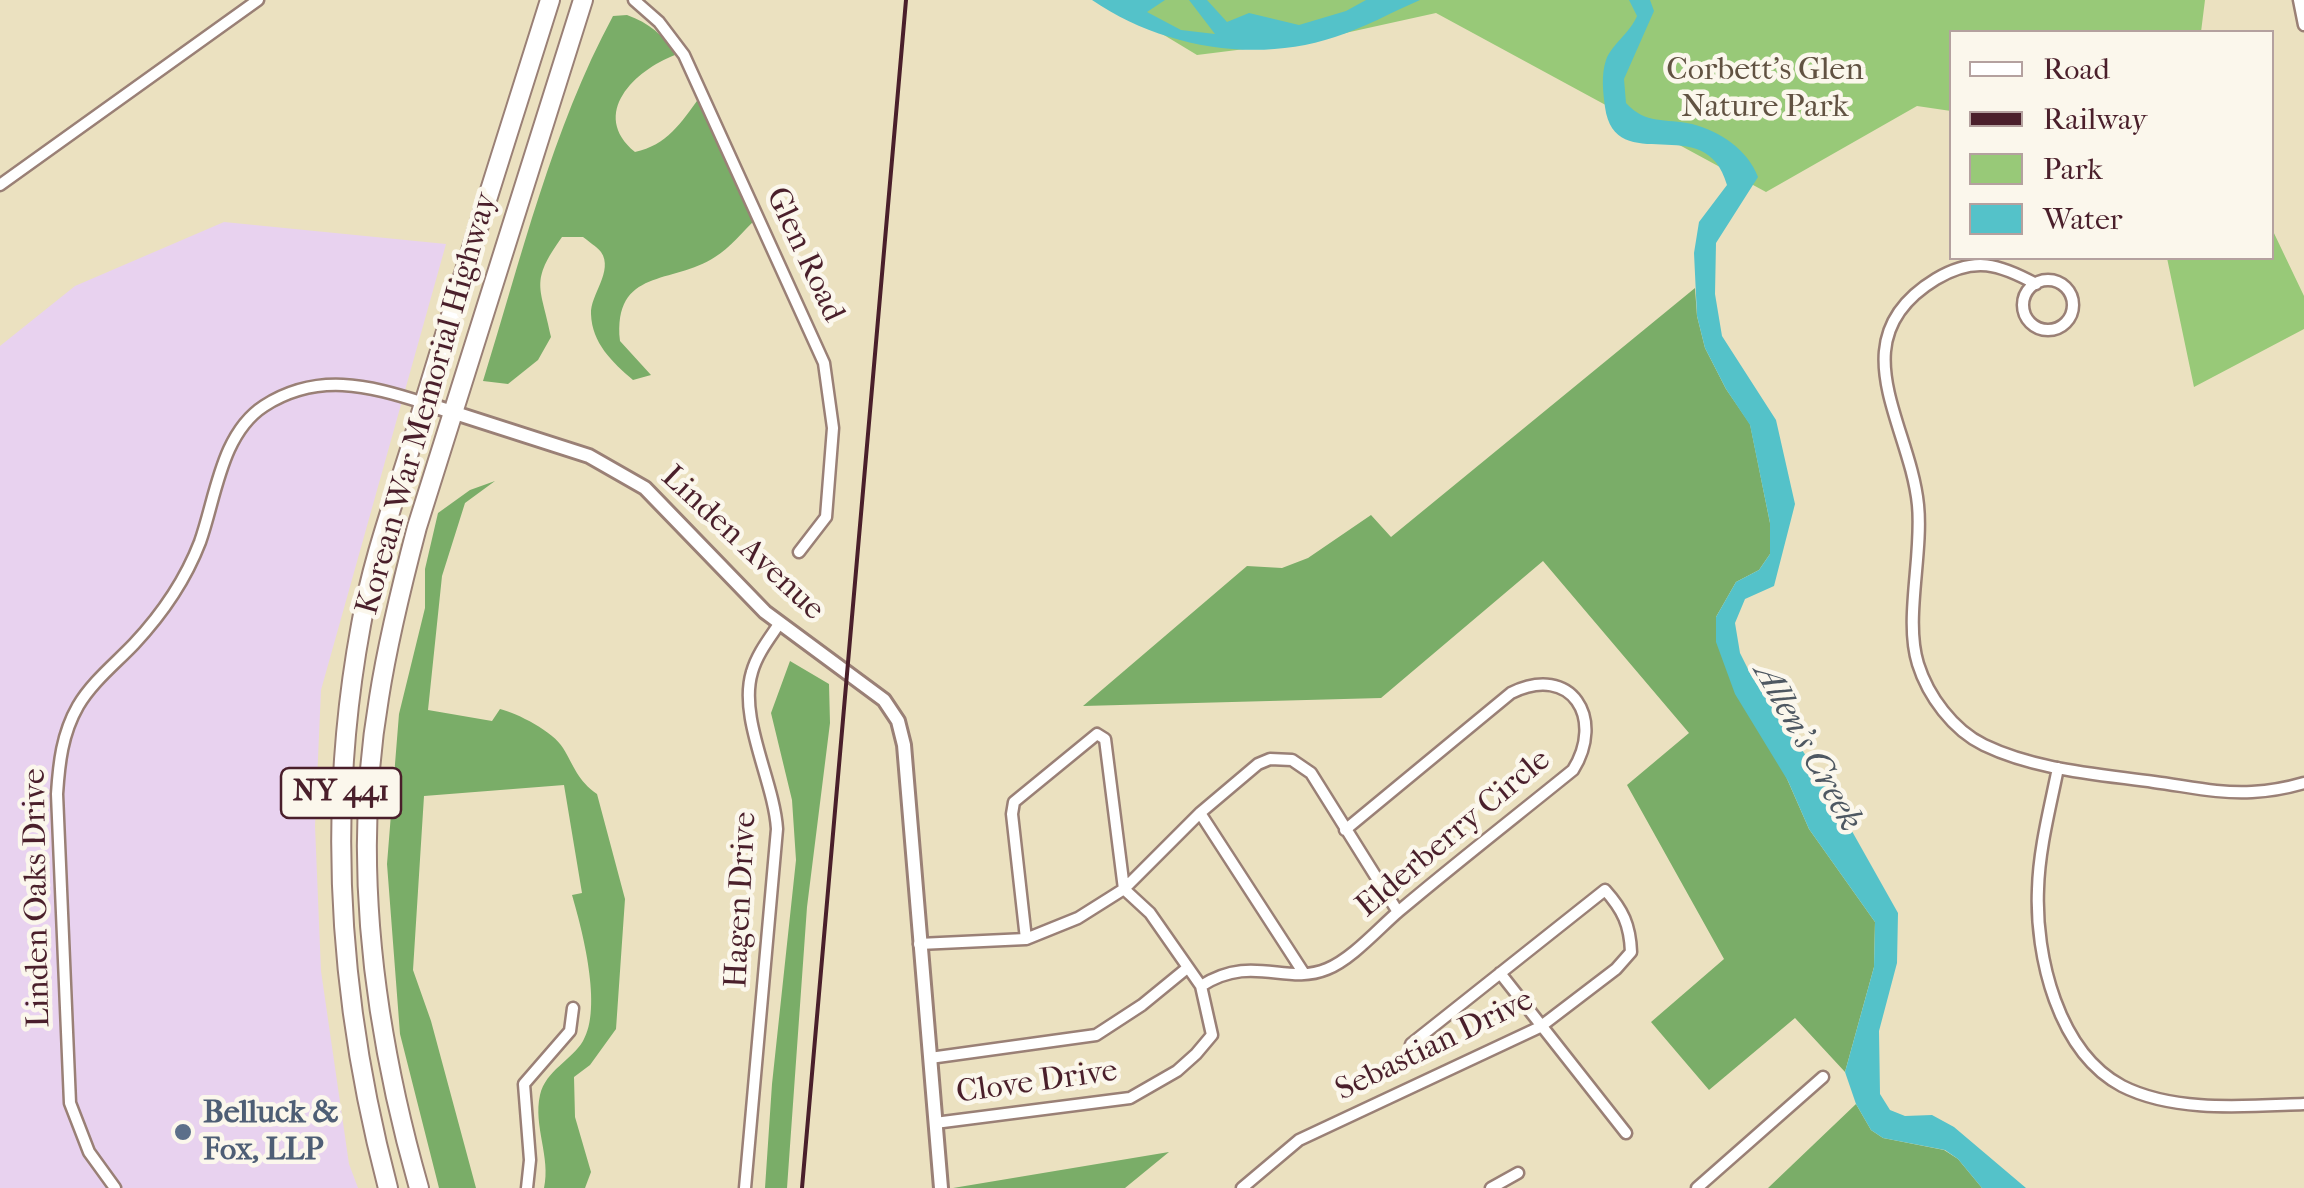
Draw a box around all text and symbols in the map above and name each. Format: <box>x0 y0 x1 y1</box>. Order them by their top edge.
legend <box>1949 30 2274 260</box>
park label: Corbett's Glen Nature Park <box>1666 52 1864 127</box>
text: Road <box>2043 52 2110 87</box>
text: Railway <box>2043 102 2147 137</box>
text: Park <box>2043 152 2103 187</box>
street label: Glen Road <box>756 182 852 328</box>
street label: Korean War Memorial Highway <box>349 189 507 619</box>
text: Water <box>2043 202 2123 237</box>
street label: Linden Avenue <box>652 459 832 629</box>
water label: Allen's Creek <box>1744 657 1870 839</box>
street label: Elderberry Circle <box>1349 742 1559 926</box>
street label: Linden Oaks Drive <box>17 768 59 1028</box>
road number: NY 441 <box>281 768 401 818</box>
street label: Hagen Drive <box>718 811 766 989</box>
street label: Sebastian Drive <box>1330 982 1540 1110</box>
street label: Clove Drive <box>954 1053 1120 1113</box>
place label: Belluck & Fox, LLP <box>203 1095 339 1170</box>
marker: Belluck & Fox, LLP <box>172 1121 194 1143</box>

